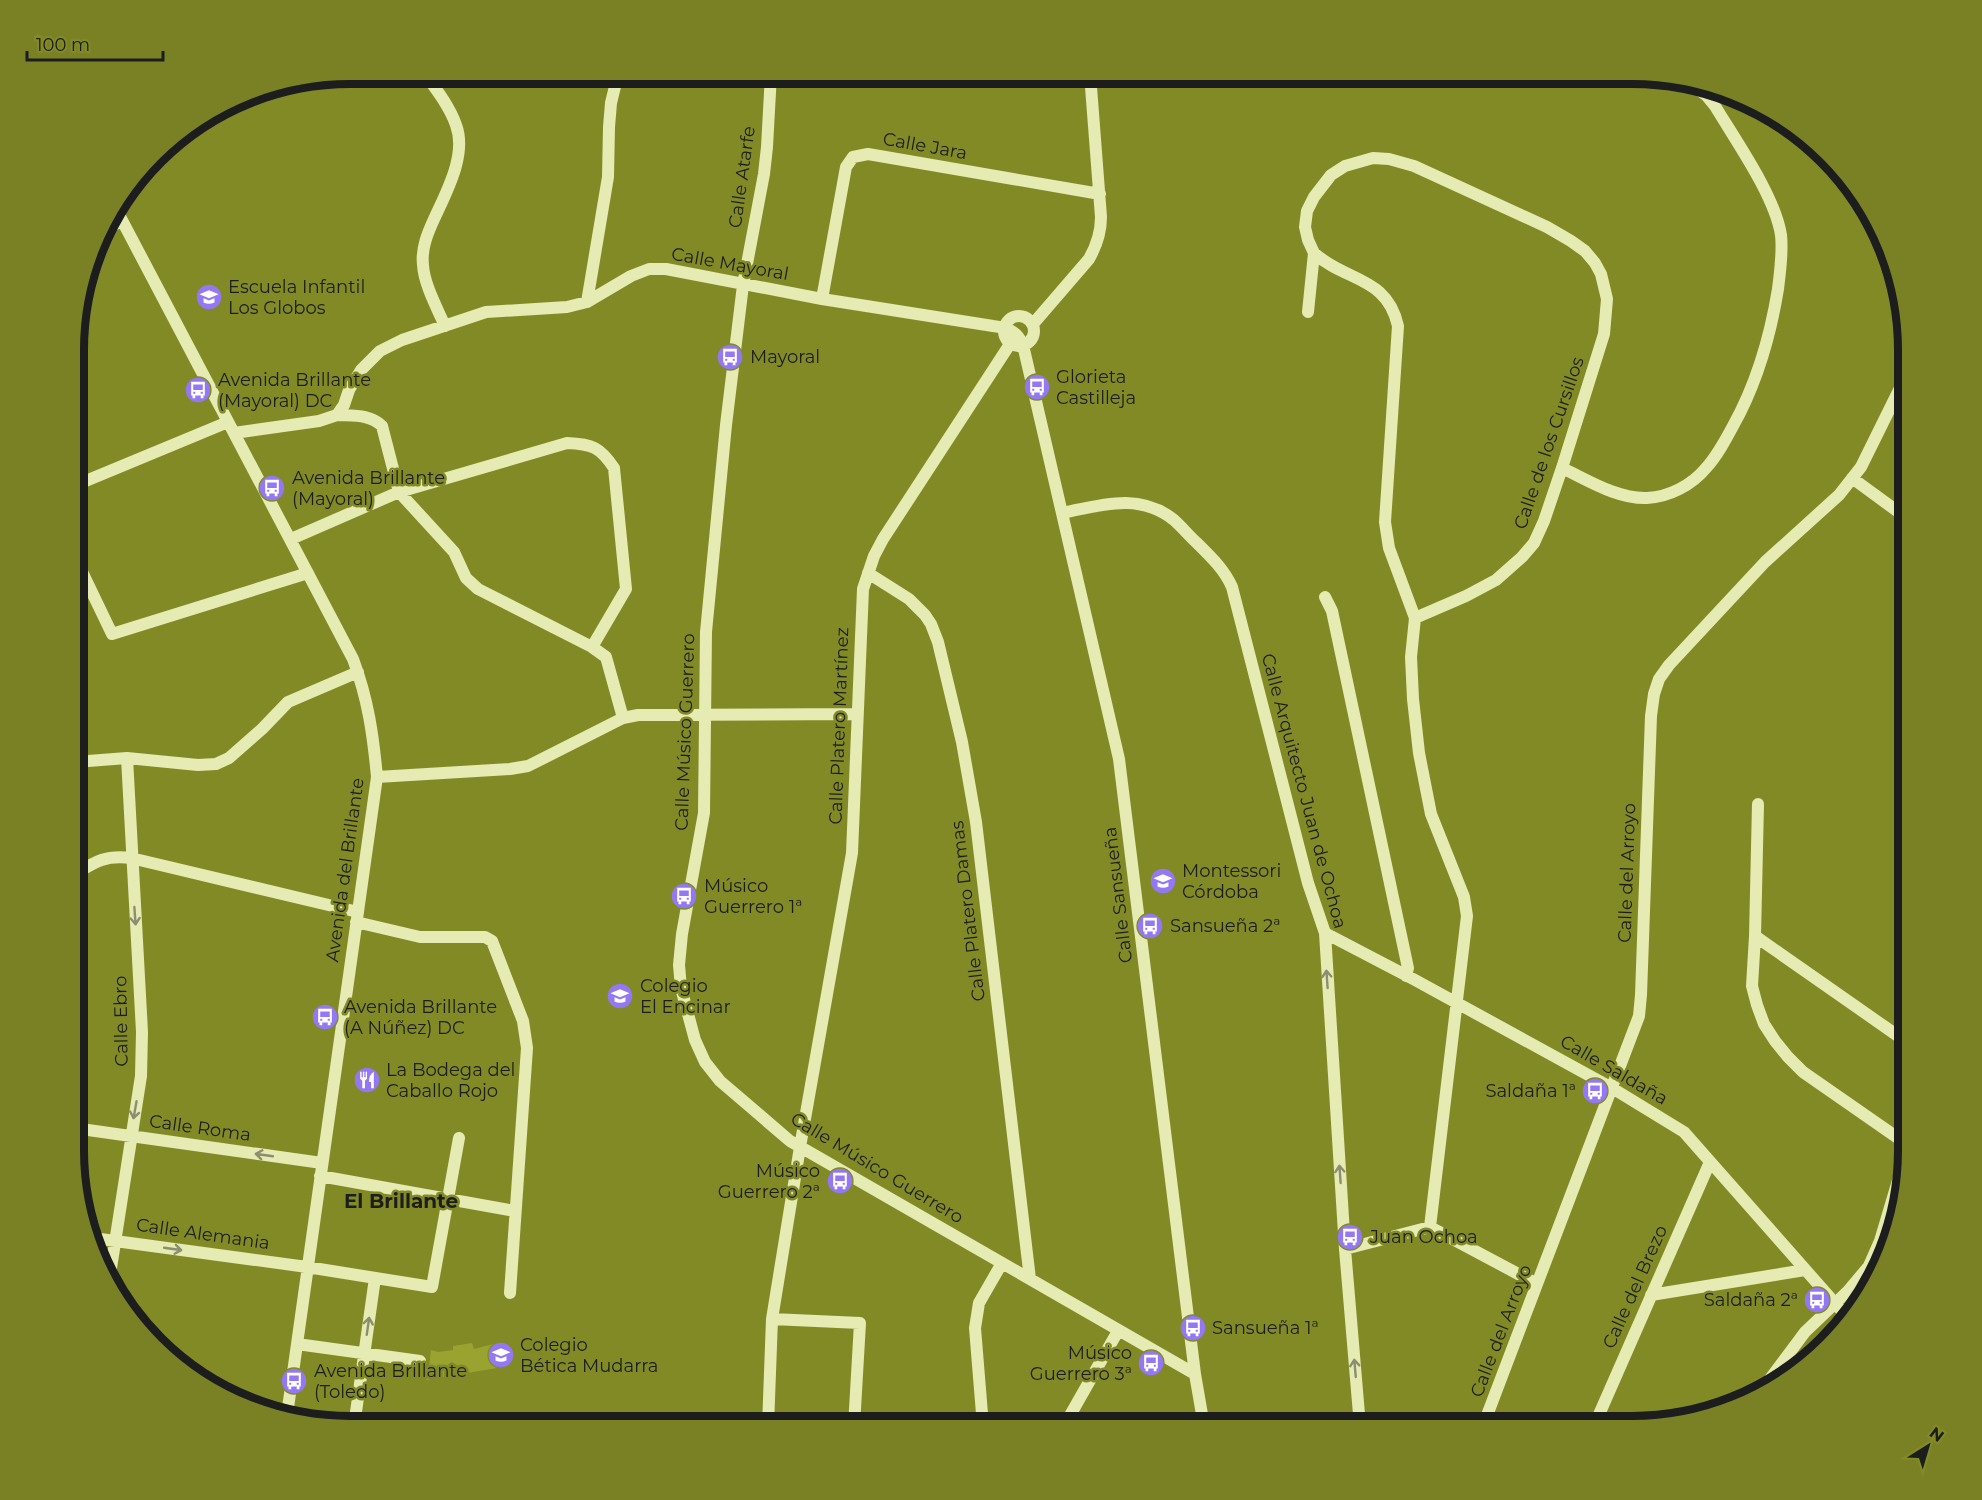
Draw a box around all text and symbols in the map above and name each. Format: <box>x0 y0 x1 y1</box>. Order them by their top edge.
scale bar <box>27 24 164 62</box>
text: 100 m <box>36 34 90 56</box>
street label: Calle Atarfe <box>724 124 760 229</box>
street label: Calle Jara <box>881 128 969 164</box>
street label: Calle Mayoral <box>670 243 790 285</box>
place label: Escuela Infantil Los Globos <box>228 276 365 319</box>
school or university icon: Escuela Infantil Los Globos <box>194 282 224 312</box>
bus stop icon: Mayoral <box>715 342 745 372</box>
place label: Mayoral <box>750 346 820 368</box>
street label: Calle de los Cursillos <box>1509 354 1589 532</box>
place label: Glorieta Castilleja <box>1056 366 1136 409</box>
place label: Avenida Brillante (Mayoral) DC <box>218 369 371 412</box>
bus stop icon: Glorieta Castilleja <box>1022 372 1052 402</box>
bus stop icon: Avenida Brillante (Mayoral) DC <box>183 375 213 405</box>
place label: Avenida Brillante (Mayoral) <box>292 467 445 510</box>
bus stop icon: Avenida Brillante (Mayoral) <box>257 473 287 503</box>
street label: Calle Platero Martínez <box>825 627 853 825</box>
street label: Calle Músico Guerrero <box>671 633 699 831</box>
street label: Calle Arquitecto Juan de Ochoa <box>1257 651 1351 931</box>
street label: Avenida del Brillante <box>321 776 369 964</box>
street label: Calle del Arroyo <box>1614 803 1640 943</box>
street label: Calle Platero Damas <box>946 819 990 1003</box>
street label: Calle Sansueña <box>1099 826 1137 964</box>
place label: Montessori Córdoba <box>1182 860 1281 903</box>
school or university icon: Montessori Córdoba <box>1148 866 1178 896</box>
place label: Músico Guerrero 1ª <box>704 875 803 918</box>
bus stop icon: Músico Guerrero 1ª <box>669 881 699 911</box>
one-way arrow <box>130 906 141 926</box>
bus stop icon: Sansueña 2ª <box>1135 911 1165 941</box>
place label: Sansueña 2ª <box>1170 915 1281 937</box>
one-way arrow <box>1321 970 1332 990</box>
street label: Calle Ebro <box>109 975 133 1067</box>
place label: Colegio El Encinar <box>640 975 731 1018</box>
school or university icon: Colegio El Encinar <box>605 981 635 1011</box>
place label: Avenida Brillante (A Núñez) DC <box>344 996 497 1039</box>
bus stop icon: Avenida Brillante (A Núñez) DC <box>310 1002 340 1032</box>
street label: Calle Saldaña <box>1556 1030 1672 1110</box>
place label: La Bodega del Caballo Rojo <box>386 1059 515 1102</box>
restaurant icon: La Bodega del Caballo Rojo <box>352 1065 382 1095</box>
bus stop icon: Saldaña 1ª <box>1580 1076 1610 1106</box>
place label: Saldaña 1ª <box>1485 1080 1576 1102</box>
one-way arrow <box>129 1100 140 1120</box>
street label: Calle Músico Guerrero <box>787 1108 967 1228</box>
street label: Calle Roma <box>148 1110 252 1146</box>
one-way arrow <box>255 1149 274 1160</box>
place label: Músico Guerrero 2ª <box>718 1160 820 1203</box>
one-way arrow <box>1334 1164 1345 1184</box>
bus stop icon: Músico Guerrero 2ª <box>825 1166 855 1196</box>
district label: El Brillante <box>344 1189 458 1213</box>
street label: Calle Alemania <box>135 1214 271 1254</box>
bus stop icon: Juan Ochoa <box>1335 1222 1365 1252</box>
street label: Calle del Brezo <box>1598 1222 1672 1352</box>
place label: Juan Ochoa <box>1369 1226 1478 1248</box>
one-way arrow <box>163 1243 183 1254</box>
street label: Calle del Arroyo <box>1466 1262 1536 1400</box>
bus stop icon: Saldaña 2ª <box>1802 1285 1832 1315</box>
place label: Saldaña 2ª <box>1704 1289 1798 1311</box>
bus stop icon: Sansueña 1ª <box>1178 1313 1208 1343</box>
one-way arrow <box>363 1317 374 1337</box>
place label: Sansueña 1ª <box>1212 1317 1319 1339</box>
place label: Colegio Bética Mudarra <box>520 1334 658 1377</box>
school or university icon: Colegio Bética Mudarra <box>486 1340 516 1370</box>
place label: Músico Guerrero 3ª <box>1030 1342 1132 1385</box>
bus stop icon: Músico Guerrero 3ª <box>1136 1348 1166 1378</box>
one-way arrow <box>1349 1359 1360 1379</box>
place label: Avenida Brillante (Toledo) <box>314 1360 467 1403</box>
bus stop icon: Avenida Brillante (Toledo) <box>279 1366 309 1396</box>
north arrow <box>1898 1416 1958 1476</box>
text: N <box>1926 1423 1948 1446</box>

